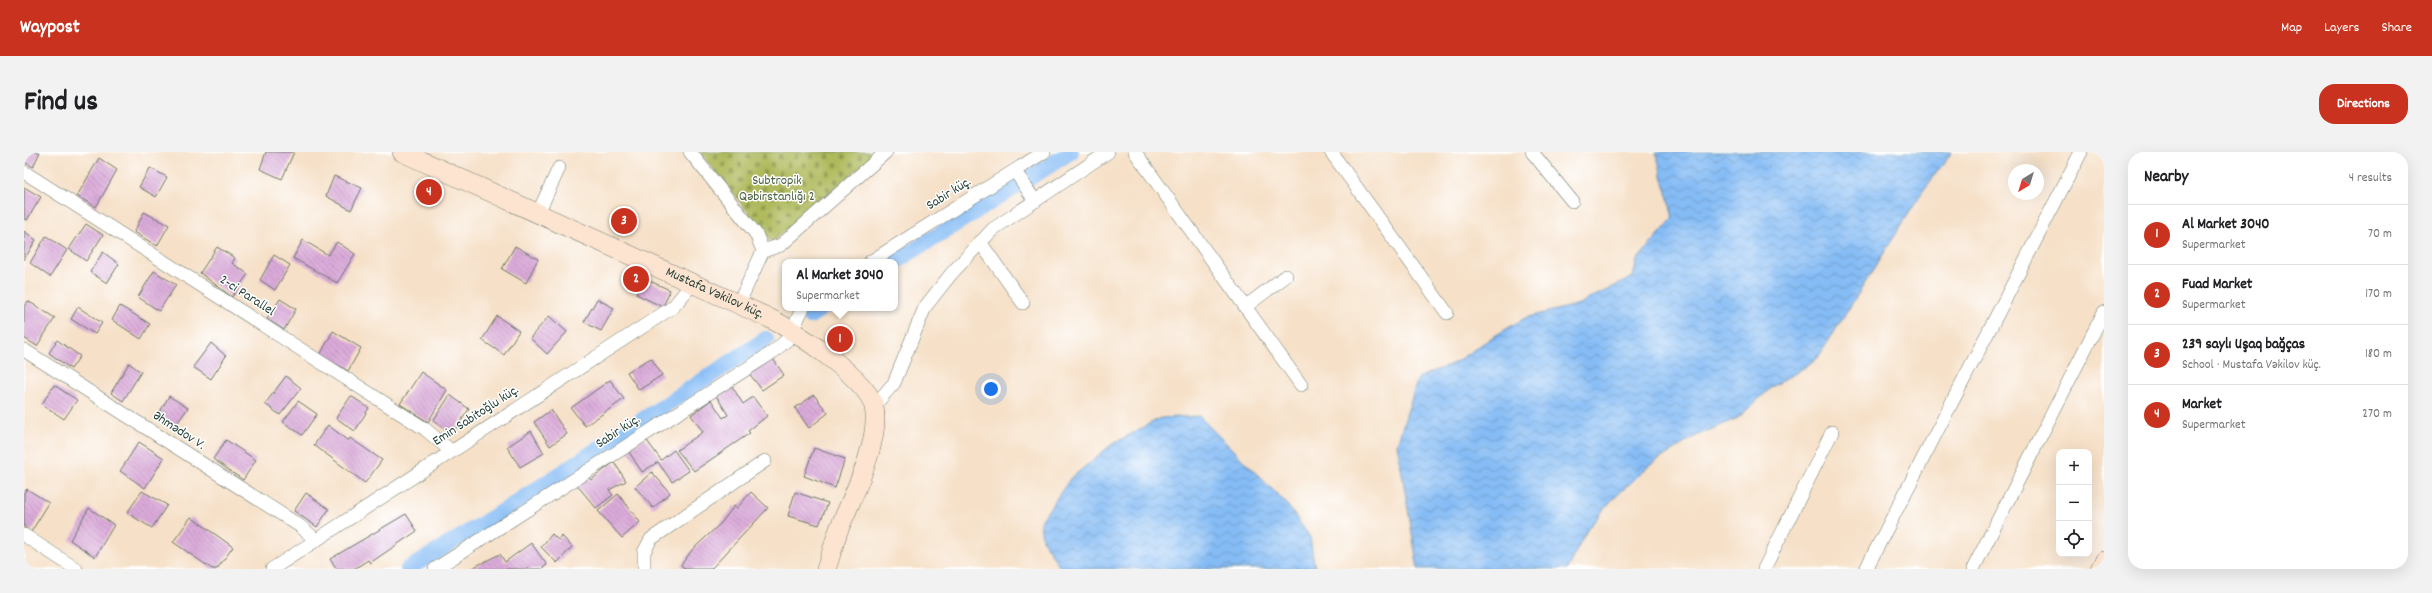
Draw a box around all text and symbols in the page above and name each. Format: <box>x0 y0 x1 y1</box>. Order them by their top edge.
text: Waypost <box>20 15 80 42</box>
text: Map <box>2281 18 2302 38</box>
text: Layers <box>2324 18 2359 38</box>
text: Share <box>2381 18 2412 38</box>
text: Find us <box>24 84 98 124</box>
button: Directions <box>2319 84 2408 124</box>
north arrow <box>2008 164 2044 200</box>
text: Nearby <box>2144 166 2188 190</box>
text: 4 results <box>2349 169 2392 188</box>
park label: Subtropik Qəbirstanlığı 2 <box>739 171 815 207</box>
street label: Sabir küç. <box>923 172 975 216</box>
pin: 4 <box>416 177 442 207</box>
pin: 3 <box>611 206 637 236</box>
text: Al Market 3040 <box>2182 214 2270 236</box>
text: 1 <box>2156 225 2158 244</box>
text: 70 m <box>2368 225 2392 244</box>
text: Supermarket <box>2182 236 2246 255</box>
popup <box>782 259 898 311</box>
street label: Mustafa Vəkilov küç. <box>662 262 767 324</box>
pin: 2 <box>623 264 649 294</box>
text: Al Market 3040 <box>796 265 884 287</box>
street label: 2-ci Parallel <box>215 270 279 322</box>
text: Fuad Market <box>2182 274 2252 296</box>
text: 2 <box>2154 285 2160 304</box>
text: 170 m <box>2365 285 2392 304</box>
text: Supermarket <box>796 287 860 306</box>
text: Supermarket <box>2182 296 2246 315</box>
pin: 1 <box>827 324 853 354</box>
text: 239 saylı Uşaq bağças <box>2182 334 2305 356</box>
text: 3 <box>2154 345 2160 364</box>
text: 180 m <box>2365 345 2392 364</box>
text: School · Mustafa Vəkilov küç. <box>2182 356 2321 375</box>
your location <box>981 379 1001 399</box>
street label: Emin Sabitoğlu küç. <box>429 381 523 451</box>
text: Market <box>2182 394 2222 416</box>
text: 4 <box>2154 405 2160 424</box>
text: 270 m <box>2362 405 2392 424</box>
street label: Əhmədov V. <box>149 407 209 455</box>
street label: Sabir küç. <box>592 410 644 454</box>
text: Supermarket <box>2182 416 2246 435</box>
map controls <box>2056 449 2092 557</box>
button: + <box>2056 449 2092 485</box>
button: − <box>2056 485 2092 521</box>
button: locate <box>2056 521 2092 557</box>

